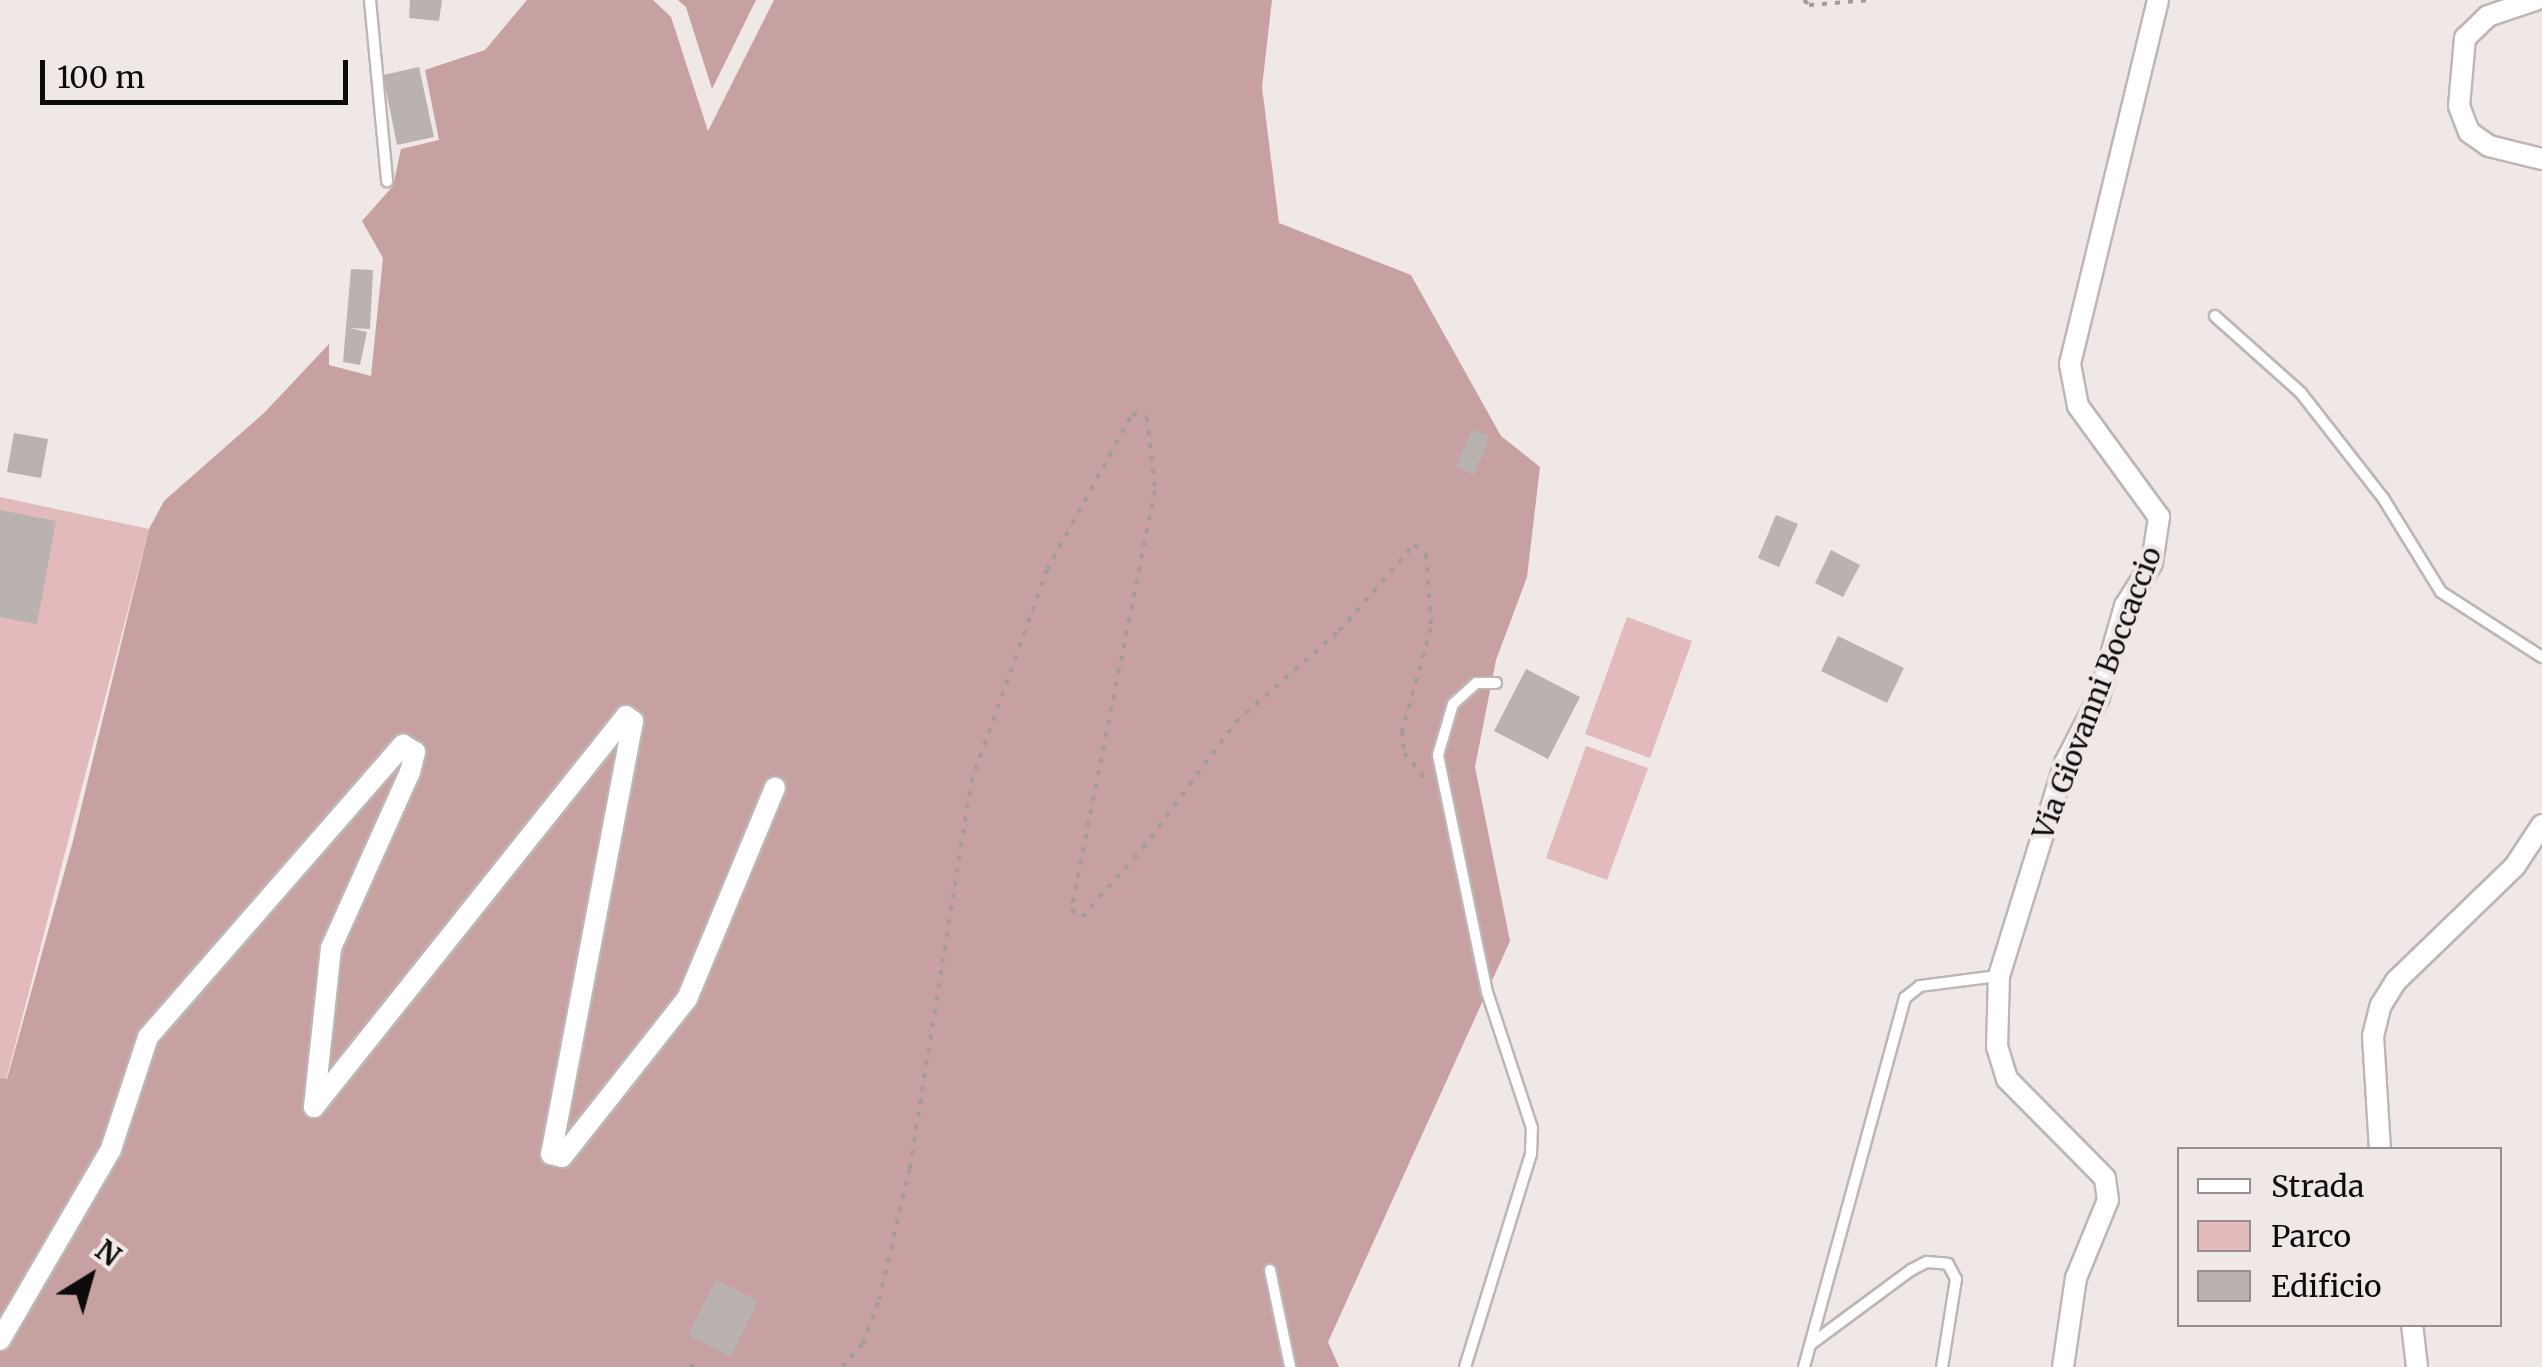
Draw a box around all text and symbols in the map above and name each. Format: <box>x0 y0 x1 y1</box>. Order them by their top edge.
scale bar <box>45 40 352 102</box>
text: 100 m <box>57 58 145 96</box>
street label: Via Giovanni Boccaccio <box>2026 542 2168 844</box>
legend <box>2177 1147 2502 1327</box>
text: Strada <box>2271 1167 2364 1205</box>
text: Parco <box>2271 1217 2351 1255</box>
north arrow <box>40 1227 140 1327</box>
text: N <box>88 1232 128 1274</box>
text: Edificio <box>2271 1267 2382 1305</box>

